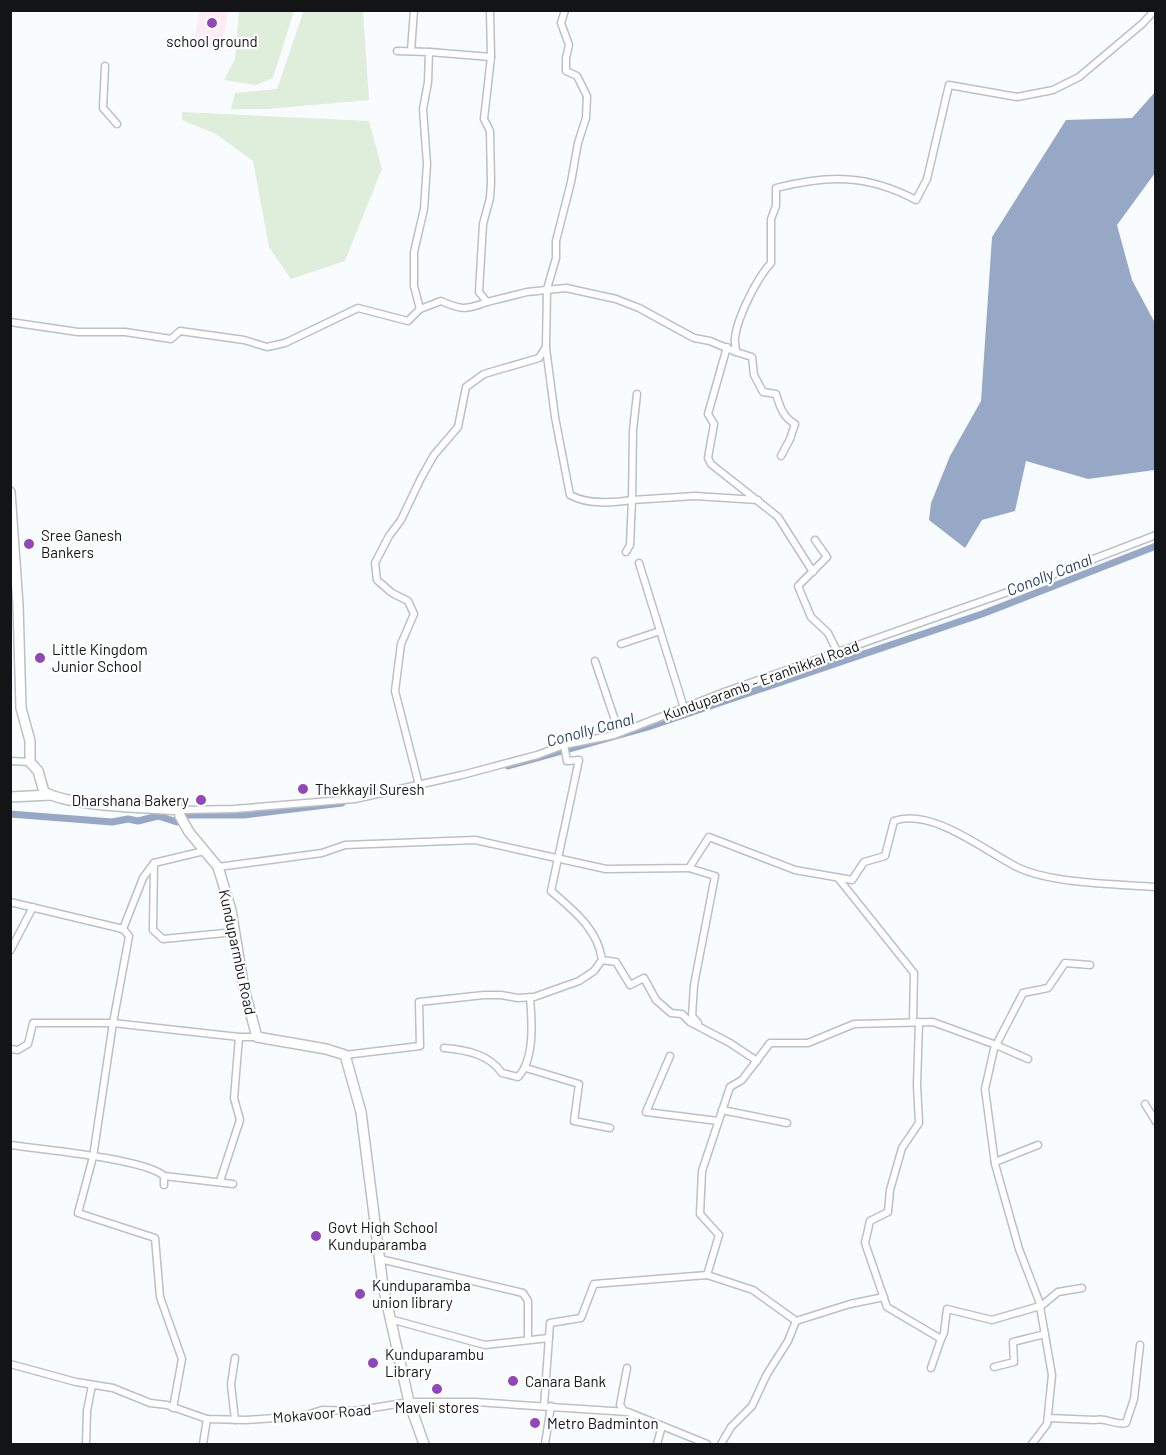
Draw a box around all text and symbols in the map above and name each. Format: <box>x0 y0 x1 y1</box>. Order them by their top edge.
marker: school ground <box>205 16 219 30</box>
place label: school ground <box>166 32 258 50</box>
place label: Sree Ganesh Bankers <box>41 526 122 561</box>
marker: Sree Ganesh Bankers <box>22 537 36 551</box>
water label: Conolly Canal <box>1004 549 1095 599</box>
street label: Kunduparamb - Eranhikkal Road <box>661 636 861 724</box>
place label: Little Kingdom Junior School <box>52 640 148 675</box>
marker: Little Kingdom Junior School <box>33 651 47 665</box>
water label: Conolly Canal <box>544 708 636 750</box>
place label: Thekkayil Suresh <box>315 780 425 798</box>
marker: Thekkayil Suresh <box>296 782 310 796</box>
place label: Dharshana Bakery <box>72 791 189 809</box>
marker: Dharshana Bakery <box>194 793 208 807</box>
street label: Kunduparmbu Road <box>216 888 260 1016</box>
place label: Govt High School Kunduparamba <box>328 1218 438 1253</box>
marker: Govt High School Kunduparamba <box>309 1229 323 1243</box>
place label: Kunduparamba union library <box>372 1276 471 1311</box>
marker: Kunduparamba union library <box>353 1287 367 1301</box>
place label: Kunduparambu Library <box>385 1345 484 1380</box>
marker: Kunduparambu Library <box>366 1356 380 1370</box>
place label: Canara Bank <box>525 1372 607 1390</box>
marker: Canara Bank <box>506 1374 520 1388</box>
marker: Maveli stores <box>430 1382 444 1396</box>
place label: Maveli stores <box>395 1398 479 1416</box>
street label: Mokavoor Road <box>272 1400 372 1426</box>
place label: Metro Badminton <box>547 1414 659 1432</box>
marker: Metro Badminton <box>528 1416 542 1430</box>

